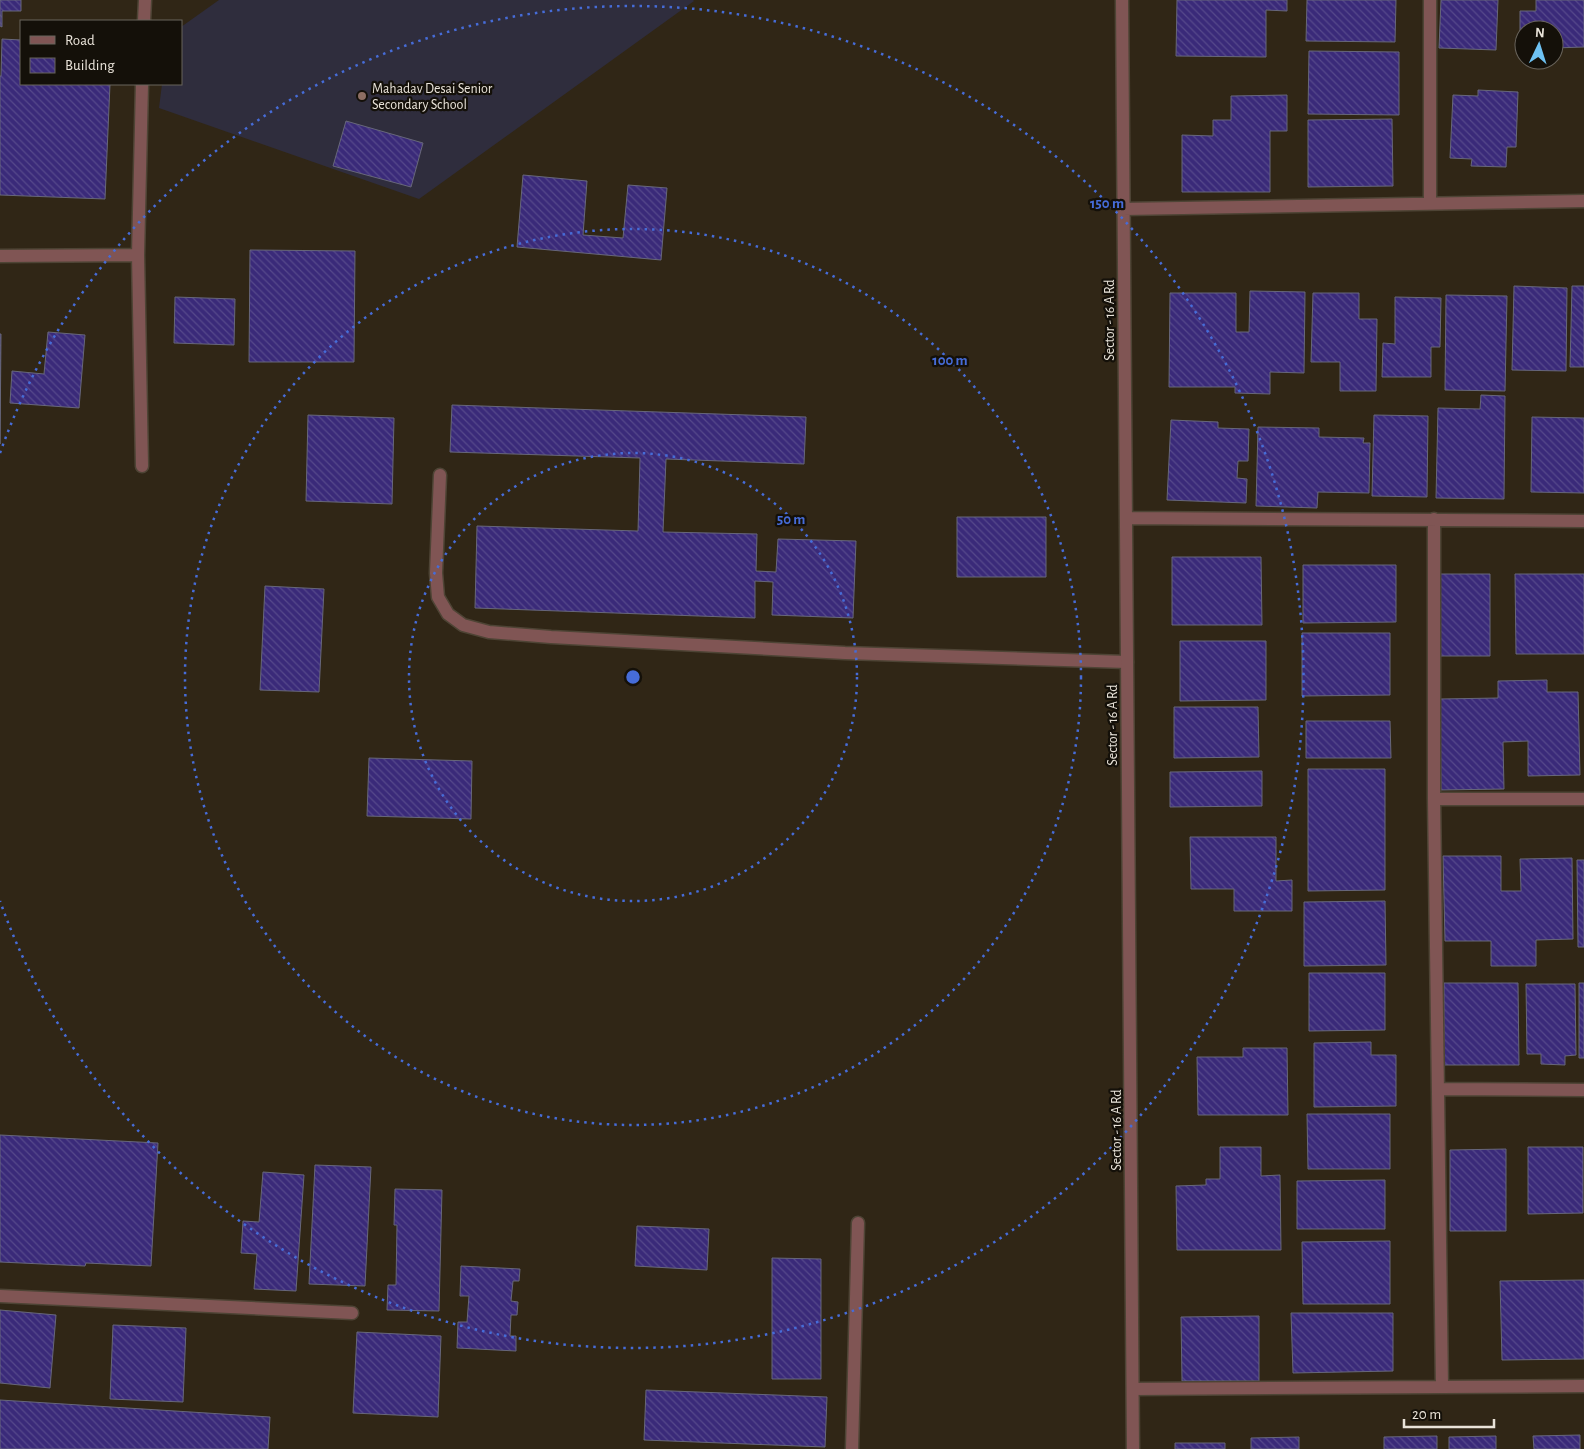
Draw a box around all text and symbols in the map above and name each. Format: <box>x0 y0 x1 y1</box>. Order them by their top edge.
legend <box>20 20 182 85</box>
north arrow <box>1514 20 1564 70</box>
text: N <box>1534 26 1545 40</box>
text: Road <box>65 33 95 48</box>
text: Building <box>65 58 115 73</box>
place label: Mahadav Desai Senior Secondary School <box>372 82 493 112</box>
marker: Mahadav Desai Senior Secondary School <box>356 90 368 102</box>
text: 150 m <box>1090 196 1124 211</box>
street label: Sector - 16 A Rd <box>1103 279 1117 361</box>
text: 100 m <box>932 353 968 368</box>
text: 50 m <box>777 512 805 527</box>
centre of rings <box>624 668 642 686</box>
street label: Sector - 16 A Rd <box>1106 684 1120 766</box>
street label: Sector - 16 A Rd <box>1110 1089 1124 1171</box>
scale bar <box>1404 1396 1494 1428</box>
text: 20 m <box>1412 1407 1441 1422</box>

